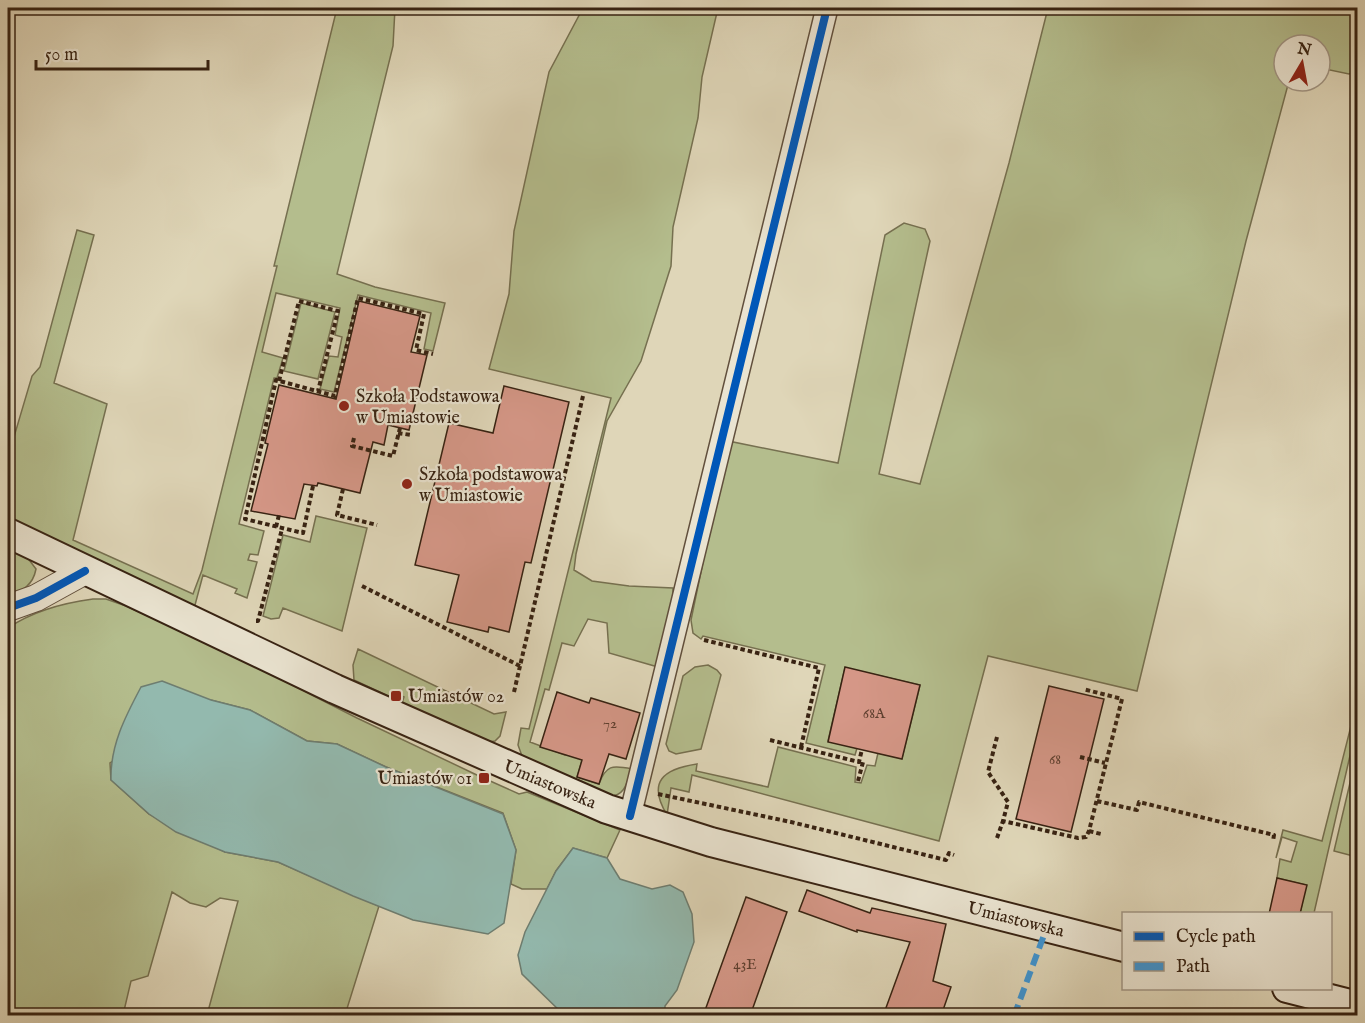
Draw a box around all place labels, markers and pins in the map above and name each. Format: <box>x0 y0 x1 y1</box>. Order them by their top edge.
place label: Szkoła Podstawowa w Umiastowie <box>356 386 500 430</box>
marker: Szkoła Podstawowa w Umiastowie <box>337 399 351 413</box>
place label: Szkoła podstawowa w Umiastowie <box>419 464 562 508</box>
marker: Szkoła podstawowa w Umiastowie <box>400 477 414 491</box>
place label: Umiastów 02 <box>408 686 504 709</box>
marker: Umiastów 02 <box>389 689 403 703</box>
place label: Umiastów 01 <box>378 768 472 791</box>
marker: Umiastów 01 <box>477 771 491 785</box>

